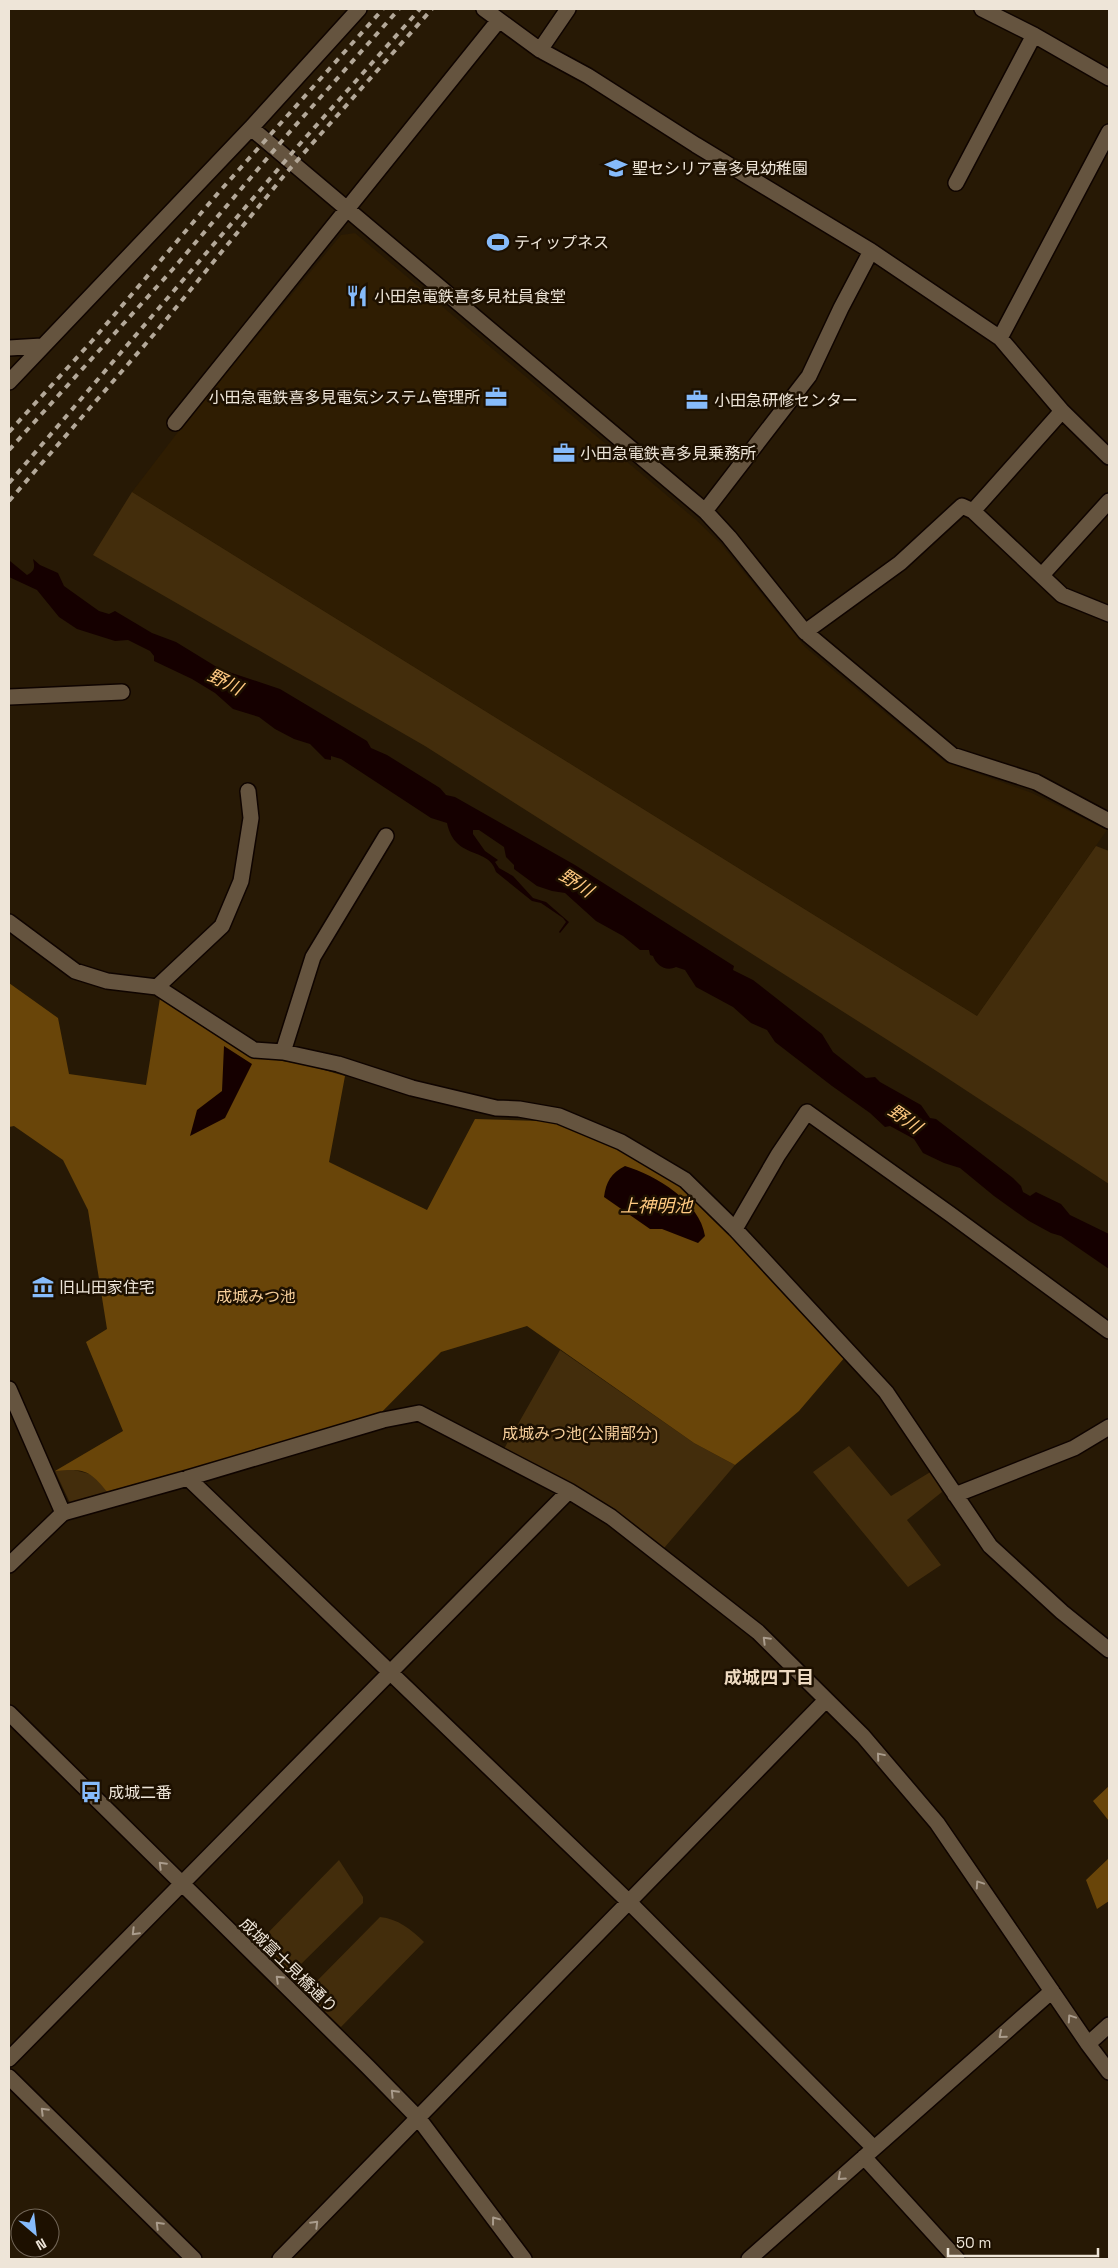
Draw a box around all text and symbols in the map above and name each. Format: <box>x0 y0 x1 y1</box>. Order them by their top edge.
school or university icon: 聖セシリア喜多見幼稚園 <box>603 155 629 181</box>
place label: 聖セシリア喜多見幼稚園 <box>632 158 808 179</box>
sports icon: ティップネス <box>485 229 511 255</box>
place label: ティップネス <box>514 232 609 253</box>
restaurant icon: 小田急電鉄喜多見社員食堂 <box>344 283 370 309</box>
place label: 小田急電鉄喜多見社員食堂 <box>374 286 566 307</box>
office icon: 小田急電鉄喜多見電気システム管理所 <box>483 384 509 410</box>
place label: 小田急電鉄喜多見電気システム管理所 <box>208 387 480 408</box>
office icon: 小田急研修センター <box>684 387 710 413</box>
place label: 小田急研修センター <box>714 390 858 411</box>
office icon: 小田急電鉄喜多見乗務所 <box>551 440 577 466</box>
place label: 小田急電鉄喜多見乗務所 <box>580 443 756 464</box>
water label: 野川 <box>204 663 248 701</box>
water label: 野川 <box>555 863 599 903</box>
water label: 野川 <box>884 1099 928 1139</box>
water label: 上神明池 <box>620 1194 694 1217</box>
museum icon: 旧山田家住宅 <box>30 1274 56 1300</box>
place label: 旧山田家住宅 <box>59 1277 155 1298</box>
park label: 成城みつ池 <box>216 1286 296 1307</box>
park label: 成城みつ池(公開部分) <box>502 1423 658 1444</box>
one-way arrow <box>763 1636 772 1645</box>
district label: 成城四丁目 <box>724 1666 814 1689</box>
one-way arrow <box>876 1752 885 1761</box>
bus stop icon: 成城二番 <box>78 1779 104 1805</box>
place label: 成城二番 <box>108 1782 172 1803</box>
one-way arrow <box>159 1862 168 1871</box>
one-way arrow <box>976 1880 985 1890</box>
street label: 成城富士見橋通り <box>235 1913 342 2017</box>
one-way arrow <box>132 1926 141 1935</box>
one-way arrow <box>275 1976 284 1985</box>
one-way arrow <box>1067 2015 1077 2024</box>
one-way arrow <box>999 2029 1008 2038</box>
one-way arrow <box>391 2090 400 2099</box>
one-way arrow <box>40 2108 49 2117</box>
one-way arrow <box>838 2172 847 2181</box>
north arrow <box>10 2208 60 2258</box>
one-way arrow <box>492 2216 501 2226</box>
one-way arrow <box>309 2221 318 2230</box>
one-way arrow <box>156 2222 165 2231</box>
scale bar <box>948 2226 1098 2258</box>
text: 50 m <box>956 2233 991 2252</box>
text: N <box>33 2234 49 2255</box>

